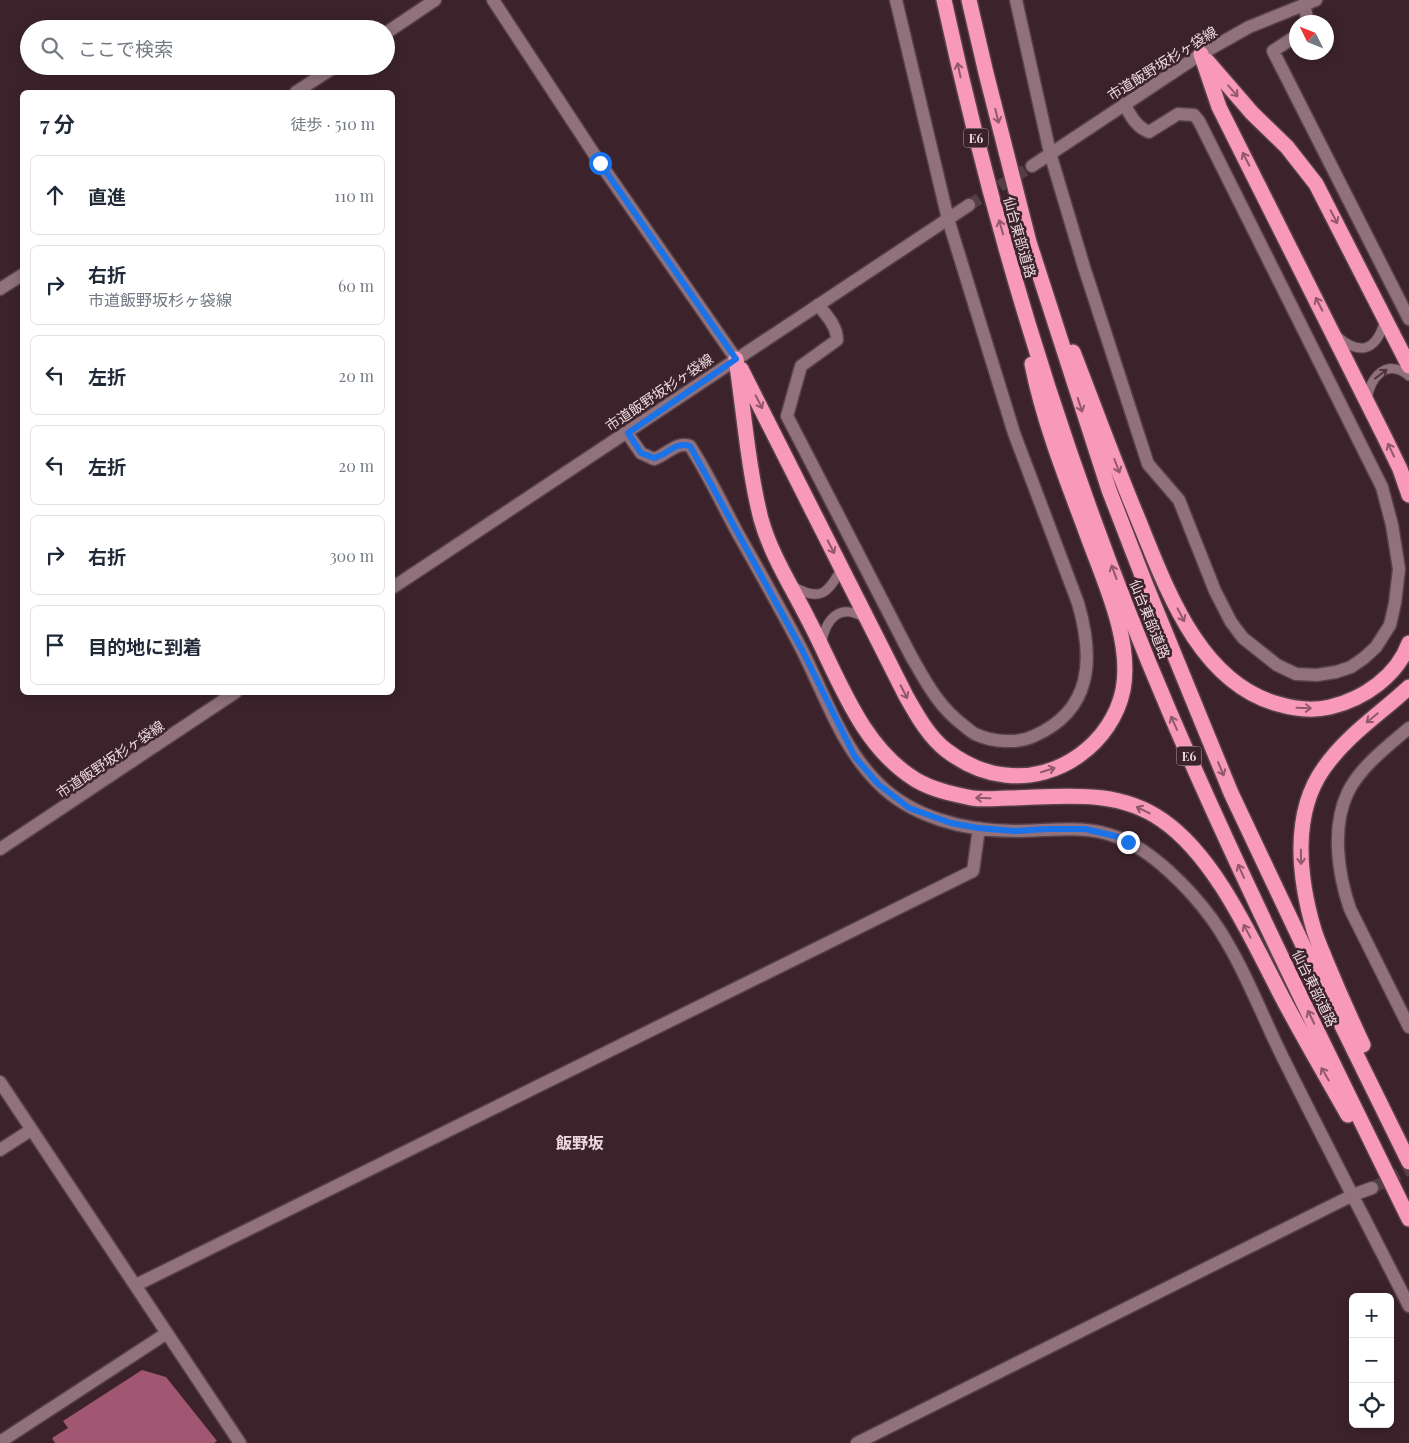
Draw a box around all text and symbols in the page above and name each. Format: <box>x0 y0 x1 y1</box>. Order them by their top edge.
north arrow <box>1289 15 1334 60</box>
search box <box>20 20 395 75</box>
street label: 市道飯野坂杉ヶ袋線 <box>1104 22 1220 104</box>
icon: search <box>38 34 66 62</box>
text: ここで検索 <box>78 35 173 61</box>
one-way arrow <box>954 63 964 79</box>
one-way arrow <box>1227 84 1238 97</box>
one-way arrow <box>993 107 1002 123</box>
text: 7 分 <box>40 109 75 137</box>
text: 徒歩 · 510 m <box>290 113 375 134</box>
road number: E6 <box>964 128 988 148</box>
route start <box>589 152 612 175</box>
one-way arrow <box>1241 152 1250 167</box>
icon: ahead <box>41 181 69 209</box>
text: 直進 <box>88 183 126 209</box>
text: 110 m <box>334 185 374 206</box>
street label: 仙台東部道路 <box>999 194 1041 280</box>
one-way arrow <box>1330 209 1339 224</box>
one-way arrow <box>995 220 1005 236</box>
text: 右折 <box>88 261 126 287</box>
icon: right <box>41 271 69 299</box>
text: 60 m <box>338 275 374 296</box>
text: 市道飯野坂杉ヶ袋線 <box>88 289 232 310</box>
one-way arrow <box>1314 297 1323 312</box>
street label: 市道飯野坂杉ヶ袋線 <box>601 349 717 435</box>
icon: left <box>41 361 69 389</box>
text: 左折 <box>88 363 126 389</box>
text: 20 m <box>339 365 374 386</box>
one-way arrow <box>1374 369 1388 379</box>
one-way arrow <box>754 394 764 409</box>
one-way arrow <box>1076 397 1086 413</box>
one-way arrow <box>1386 443 1395 458</box>
icon: left <box>41 451 69 479</box>
text: 左折 <box>88 453 126 479</box>
text: 20 m <box>339 455 374 476</box>
one-way arrow <box>1113 458 1122 473</box>
one-way arrow <box>827 539 836 554</box>
icon: right <box>41 541 69 569</box>
text: 右折 <box>88 543 126 569</box>
text: 300 m <box>329 545 374 566</box>
one-way arrow <box>1109 565 1118 580</box>
street label: 仙台東部道路 <box>1125 576 1175 662</box>
one-way arrow <box>1177 607 1186 622</box>
icon: arrive <box>41 631 69 659</box>
text: 目的地に到着 <box>88 633 202 659</box>
one-way arrow <box>899 685 909 700</box>
one-way arrow <box>1296 704 1312 713</box>
one-way arrow <box>1365 713 1378 724</box>
street label: 市道飯野坂杉ヶ袋線 <box>52 716 168 802</box>
one-way arrow <box>1169 716 1179 731</box>
road number: E6 <box>1176 746 1202 766</box>
one-way arrow <box>1218 761 1227 776</box>
one-way arrow <box>1039 765 1055 775</box>
one-way arrow <box>975 793 992 803</box>
one-way arrow <box>1136 805 1151 814</box>
route end <box>1117 831 1140 854</box>
one-way arrow <box>1296 848 1306 864</box>
one-way arrow <box>1235 864 1245 879</box>
one-way arrow <box>1242 924 1251 939</box>
street label: 仙台東部道路 <box>1288 946 1342 1030</box>
one-way arrow <box>1306 1010 1316 1025</box>
one-way arrow <box>1319 1067 1329 1081</box>
district label: 飯野坂 <box>555 1132 604 1153</box>
map controls <box>1349 1293 1394 1428</box>
button: + <box>1349 1293 1394 1338</box>
button: − <box>1349 1338 1394 1383</box>
button: locate <box>1349 1383 1394 1428</box>

